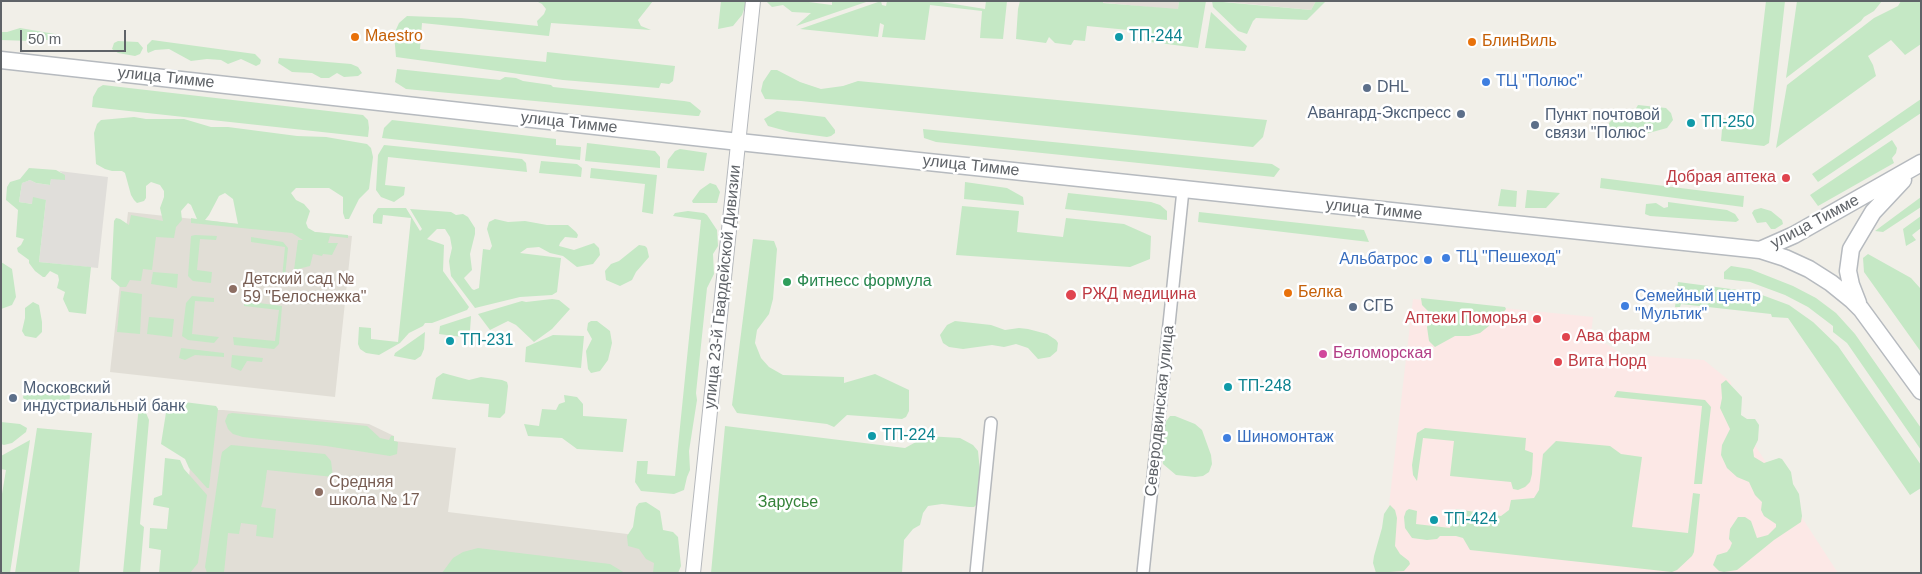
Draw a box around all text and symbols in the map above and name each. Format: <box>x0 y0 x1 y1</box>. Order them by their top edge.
scale bar <box>22 20 129 52</box>
place label: Maestro <box>365 27 423 47</box>
place label: ТП-244 <box>1129 27 1182 47</box>
text: 50 m <box>28 30 61 47</box>
marker: Maestro <box>349 31 361 43</box>
marker: ТП-244 <box>1113 31 1125 43</box>
place label: БлинВиль <box>1482 32 1557 52</box>
marker: БлинВиль <box>1466 36 1478 48</box>
street label: улица Тимме <box>117 63 215 93</box>
place label: ТЦ "Полюс" <box>1496 72 1583 92</box>
marker: ТЦ "Полюс" <box>1480 76 1492 88</box>
place label: DHL <box>1377 78 1409 98</box>
marker: DHL <box>1361 82 1373 94</box>
place label: Авангард-Экспресс <box>1308 104 1451 124</box>
place label: Пункт почтовой связи "Полюс" <box>1545 106 1660 144</box>
street label: улица Тимме <box>520 108 618 138</box>
marker: Авангард-Экспресс <box>1455 108 1467 120</box>
place label: ТП-250 <box>1701 113 1754 133</box>
marker: ТП-250 <box>1685 117 1697 129</box>
marker: Пункт почтовой связи "Полюс" <box>1529 119 1541 131</box>
street label: улица Тимме <box>922 151 1020 181</box>
street label: улица 23-й Гвардейской Дивизии <box>701 164 745 410</box>
place label: Добрая аптека <box>1666 168 1776 188</box>
marker: Добрая аптека <box>1780 172 1792 184</box>
street label: улица Тимме <box>1768 191 1862 253</box>
street label: улица Тимме <box>1325 195 1423 225</box>
place label: ТЦ "Пешеход" <box>1456 248 1561 268</box>
place label: Альбатрос <box>1339 250 1418 270</box>
marker: ТЦ "Пешеход" <box>1440 252 1452 264</box>
marker: Альбатрос <box>1422 254 1434 266</box>
place label: Детский сад № 59 "Белоснежка" <box>243 270 366 308</box>
place label: Фитнесс формула <box>797 272 932 292</box>
marker: Фитнесс формула <box>781 276 793 288</box>
marker: Детский сад № 59 "Белоснежка" <box>227 283 239 295</box>
place label: Белка <box>1298 283 1342 303</box>
place label: РЖД медицина <box>1082 285 1196 305</box>
marker: Белка <box>1282 287 1294 299</box>
place label: Семейный центр "Мультик" <box>1635 287 1761 325</box>
marker: РЖД медицина <box>1064 288 1078 302</box>
place label: СГБ <box>1363 297 1394 317</box>
marker: Семейный центр "Мультик" <box>1619 300 1631 312</box>
marker: СГБ <box>1347 301 1359 313</box>
place label: Аптеки Поморья <box>1405 309 1527 329</box>
marker: Аптеки Поморья <box>1531 313 1543 325</box>
street label: Северодвинская улица <box>1141 324 1179 498</box>
place label: Ава фарм <box>1576 327 1650 347</box>
place label: ТП-231 <box>460 331 513 351</box>
marker: Ава фарм <box>1560 331 1572 343</box>
marker: ТП-231 <box>444 335 456 347</box>
place label: Беломорская <box>1333 344 1432 364</box>
marker: Беломорская <box>1317 348 1329 360</box>
place label: Вита Норд <box>1568 352 1646 372</box>
marker: Вита Норд <box>1552 356 1564 368</box>
place label: ТП-248 <box>1238 377 1291 397</box>
place label: Московский индустриальный банк <box>23 379 185 417</box>
marker: ТП-248 <box>1222 381 1234 393</box>
marker: Московский индустриальный банк <box>7 392 19 404</box>
place label: ТП-224 <box>882 426 935 446</box>
place label: Шиномонтаж <box>1237 428 1334 448</box>
marker: ТП-224 <box>866 430 878 442</box>
marker: Шиномонтаж <box>1221 432 1233 444</box>
place label: Средняя школа № 17 <box>329 473 420 511</box>
marker: Средняя школа № 17 <box>313 486 325 498</box>
park label: Зарусье <box>758 493 818 513</box>
place label: ТП-424 <box>1444 510 1497 530</box>
marker: ТП-424 <box>1428 514 1440 526</box>

